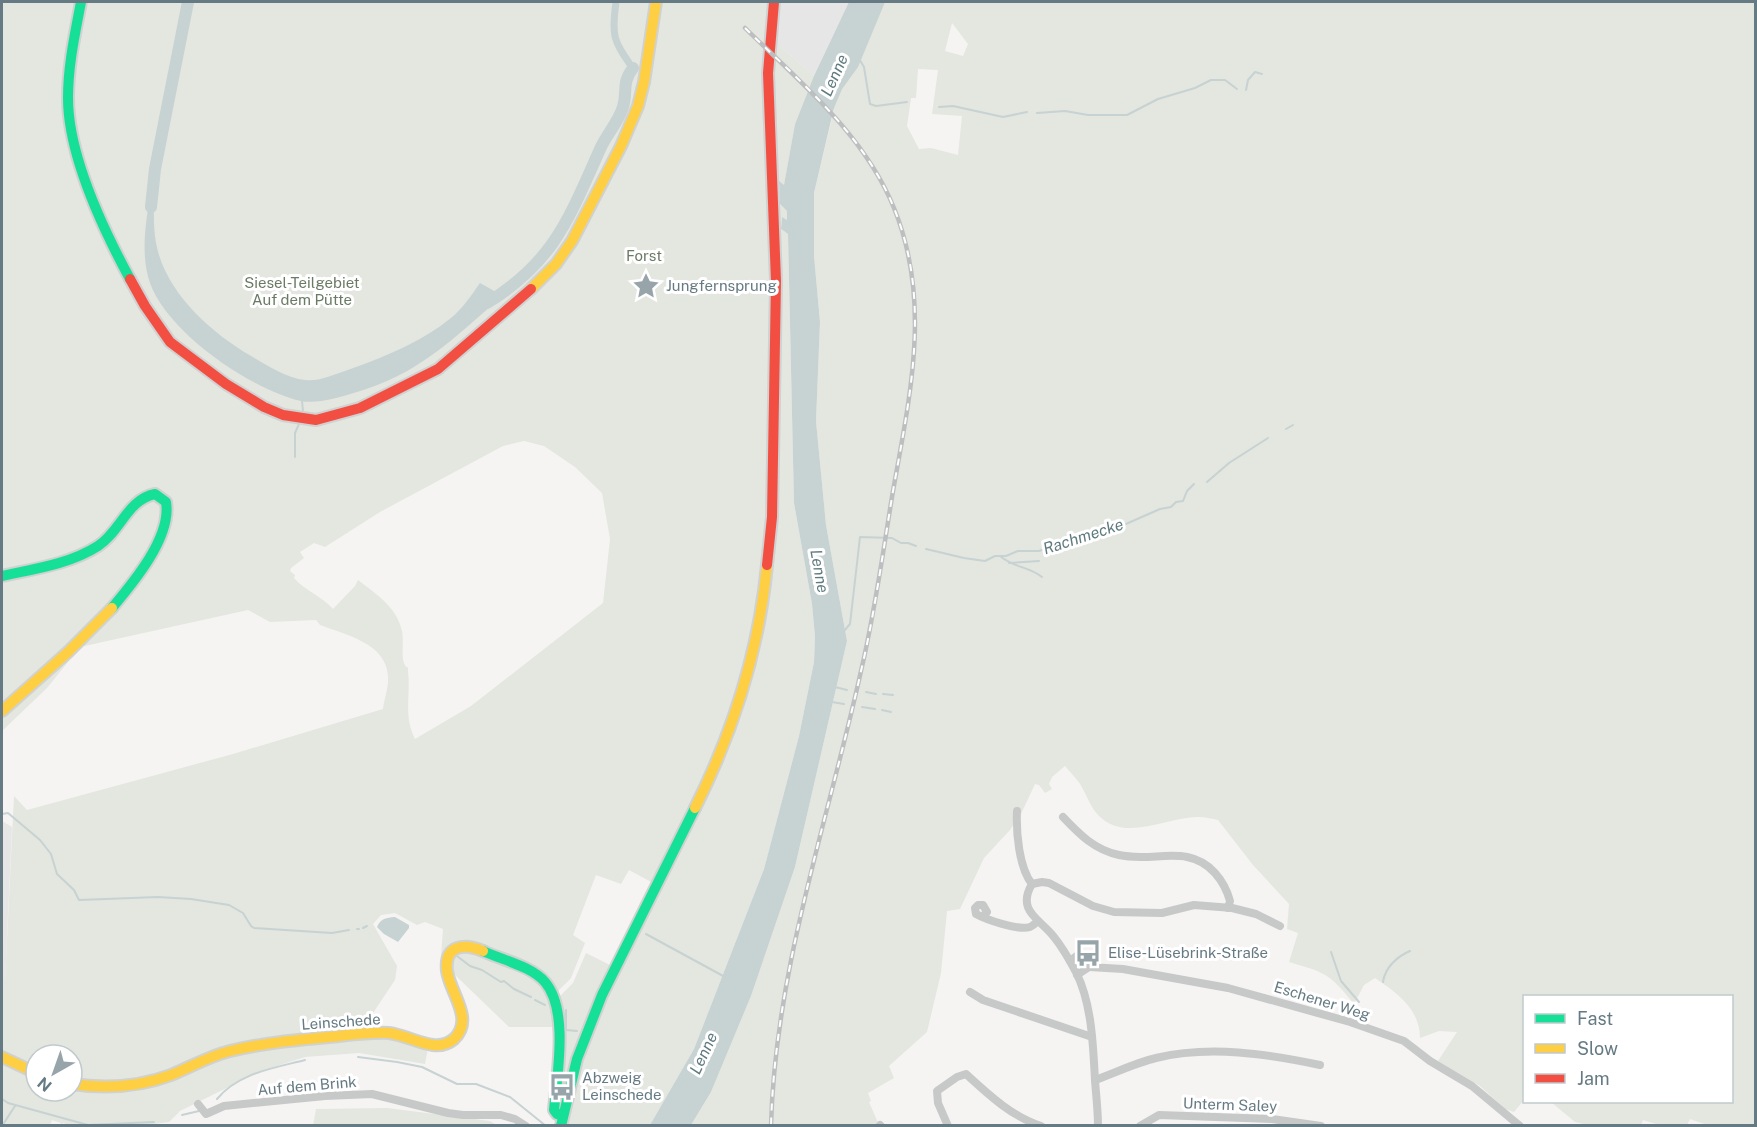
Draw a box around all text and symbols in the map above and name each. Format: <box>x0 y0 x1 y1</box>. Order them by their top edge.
water label: Lenne <box>817 51 852 99</box>
park label: Forst <box>626 247 662 264</box>
place icon: Jungfernsprung <box>631 271 661 301</box>
park label: Siesel-Teilgebiet Auf dem Pütte <box>244 274 360 308</box>
place label: Jungfernsprung <box>666 277 777 294</box>
water label: Rachmecke <box>1041 514 1126 558</box>
water label: Lenne <box>806 548 833 595</box>
bus stop icon: Elise-Lüsebrink-Straße <box>1073 938 1103 968</box>
place label: Elise-Lüsebrink-Straße <box>1108 944 1268 961</box>
street label: Eschener Weg <box>1272 978 1372 1023</box>
legend <box>1523 995 1733 1103</box>
text: Fast <box>1577 1008 1613 1029</box>
street label: Leinschede <box>301 1010 381 1033</box>
water label: Lenne <box>686 1029 721 1077</box>
text: Slow <box>1577 1038 1618 1059</box>
north arrow <box>24 1043 84 1103</box>
text: Jam <box>1577 1068 1610 1089</box>
place label: Abzweig Leinschede <box>582 1069 662 1103</box>
bus stop icon: Abzweig Leinschede <box>547 1072 577 1102</box>
text: N <box>34 1073 56 1095</box>
street label: Auf dem Brink <box>257 1073 357 1098</box>
street label: Unterm Saley <box>1183 1094 1277 1115</box>

